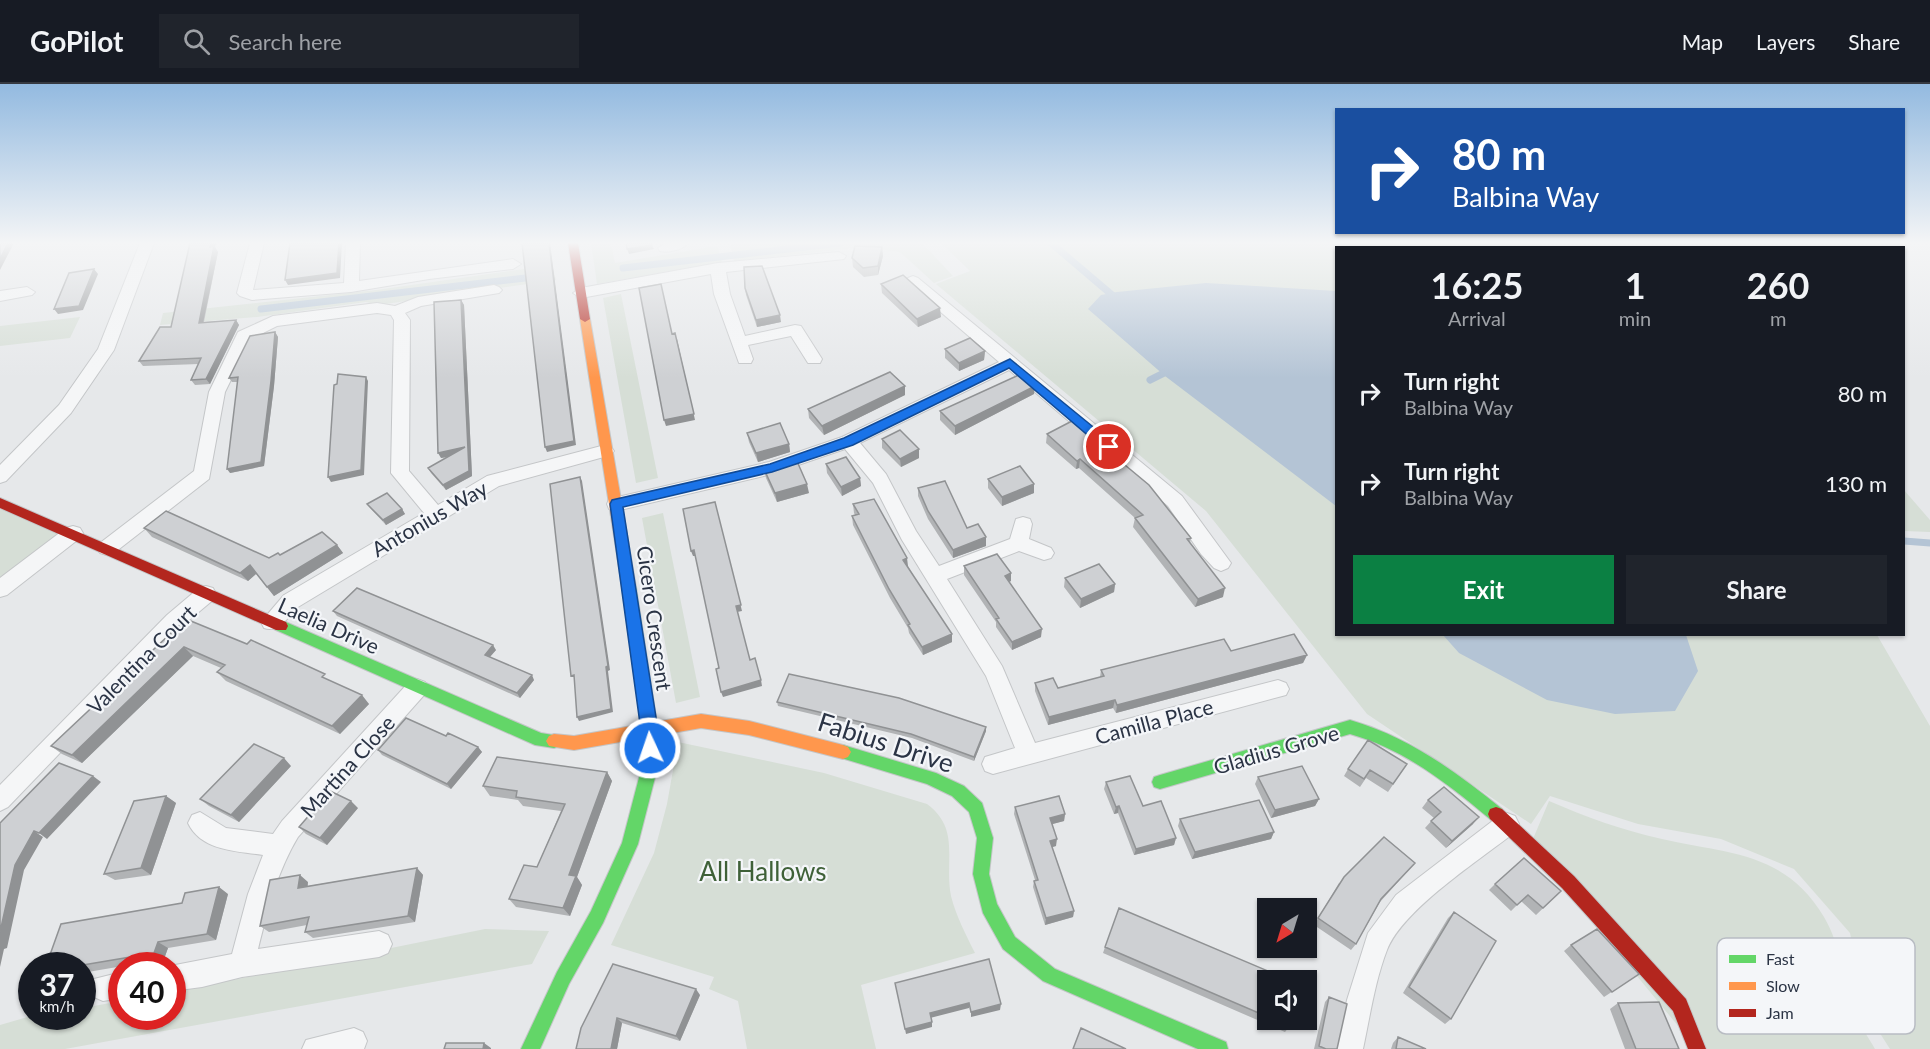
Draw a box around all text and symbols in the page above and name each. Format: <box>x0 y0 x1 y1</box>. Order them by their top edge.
search box <box>159 14 579 68</box>
text: GoPilot <box>30 24 123 58</box>
icon: search <box>180 25 213 58</box>
text: Search here <box>228 28 342 55</box>
text: Map <box>1682 29 1723 54</box>
text: Layers <box>1756 29 1815 54</box>
text: Share <box>1848 29 1900 54</box>
text: 80 m <box>1452 129 1546 179</box>
icon: right <box>1353 132 1431 210</box>
text: Balbina Way <box>1452 180 1599 213</box>
text: 16:25 <box>1431 263 1523 307</box>
text: 1 <box>1625 263 1646 307</box>
text: 260 <box>1747 263 1809 307</box>
text: Arrival <box>1448 306 1506 330</box>
text: min <box>1619 306 1651 330</box>
text: m <box>1770 306 1786 330</box>
text: Turn right <box>1404 368 1499 395</box>
icon: right <box>1353 377 1386 410</box>
text: 80 m <box>1838 380 1887 407</box>
text: Balbina Way <box>1404 395 1513 419</box>
pin <box>1083 421 1134 472</box>
icon: arrive <box>1092 430 1125 463</box>
text: Turn right <box>1404 458 1499 485</box>
icon: right <box>1353 467 1386 500</box>
text: 130 m <box>1825 470 1887 497</box>
street label: Antonius Way <box>367 475 491 561</box>
text: Balbina Way <box>1404 485 1513 509</box>
street label: Cicero Crescent <box>632 544 678 692</box>
button: Exit <box>1353 555 1614 624</box>
button: Share <box>1626 555 1887 624</box>
street label: Laelia Drive <box>274 592 384 658</box>
street label: Valentina Court <box>81 599 201 719</box>
street label: Camilla Place <box>1092 693 1216 749</box>
street label: Fabius Drive <box>814 705 958 779</box>
street label: Martina Close <box>295 710 399 822</box>
position arrow <box>618 716 682 780</box>
street label: Gladius Grove <box>1210 719 1342 779</box>
park label: All Hallows <box>699 855 827 887</box>
north arrow <box>1257 898 1317 958</box>
map controls <box>1257 898 1317 1030</box>
legend <box>1717 938 1915 1034</box>
text: Fast <box>1766 949 1795 968</box>
speed limit sign: 40 <box>108 952 186 1030</box>
text: 37 <box>40 966 74 1002</box>
button: sound <box>1257 970 1317 1030</box>
text: Slow <box>1766 976 1800 995</box>
text: km/h <box>39 997 75 1015</box>
text: Jam <box>1766 1003 1794 1022</box>

